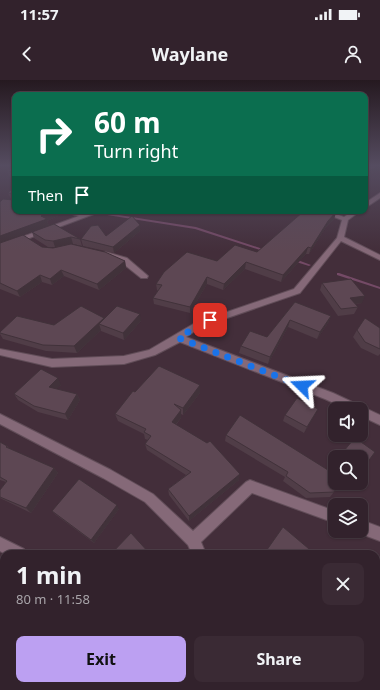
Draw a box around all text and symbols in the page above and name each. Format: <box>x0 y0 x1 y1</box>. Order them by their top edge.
text: 11:57 <box>20 4 59 24</box>
text: Waylane <box>152 42 228 66</box>
icon: back <box>16 43 38 65</box>
icon: person <box>342 43 364 65</box>
text: 60 m <box>94 103 161 141</box>
icon: right <box>28 108 80 160</box>
text: Turn right <box>94 139 178 163</box>
icon: arrive <box>71 184 93 206</box>
text: Then <box>28 185 63 205</box>
pin <box>193 303 227 337</box>
icon: arrive <box>199 309 221 331</box>
position arrow <box>281 365 323 407</box>
map controls <box>328 402 368 538</box>
button: sound <box>328 402 368 442</box>
button: search <box>328 450 368 490</box>
button: layers <box>328 498 368 538</box>
text: 1 min <box>16 558 82 591</box>
button: close <box>322 563 364 605</box>
text: 80 m · 11:58 <box>16 590 90 608</box>
button: Exit <box>16 636 186 682</box>
button: Share <box>194 636 364 682</box>

